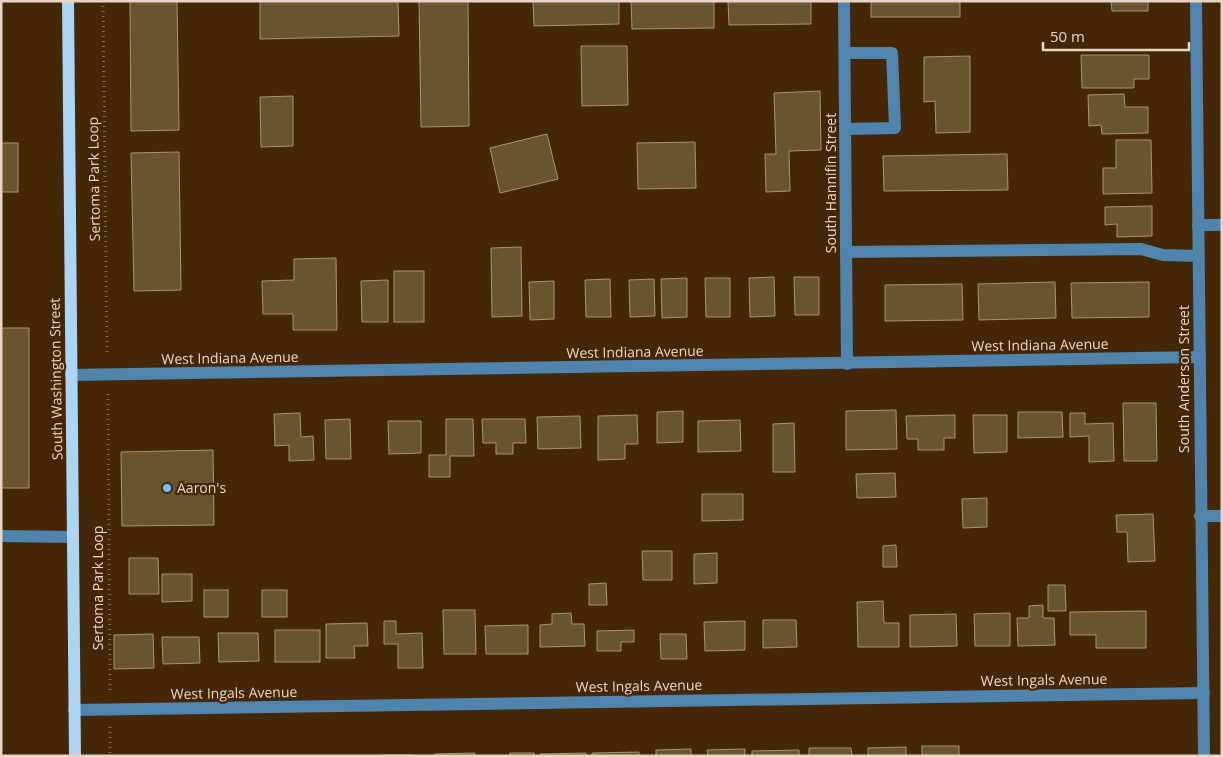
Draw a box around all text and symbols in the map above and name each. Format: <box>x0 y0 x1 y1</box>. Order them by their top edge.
scale bar <box>1043 20 1189 52</box>
text: 50 m <box>1050 26 1085 46</box>
street label: South Hannifin Street <box>821 113 840 253</box>
street label: Sertoma Park Loop <box>83 117 104 242</box>
street label: South Washington Street <box>45 298 66 460</box>
street label: South Anderson Street <box>1174 305 1193 453</box>
street label: West Indiana Avenue <box>971 334 1109 355</box>
street label: West Indiana Avenue <box>566 341 704 362</box>
street label: West Indiana Avenue <box>161 347 299 368</box>
place label: Aaron's <box>177 478 226 497</box>
marker: Aaron's <box>161 482 173 494</box>
street label: Sertoma Park Loop <box>88 526 107 650</box>
street label: West Ingals Avenue <box>981 669 1108 690</box>
street label: West Ingals Avenue <box>576 675 703 696</box>
street label: West Ingals Avenue <box>171 682 298 703</box>

